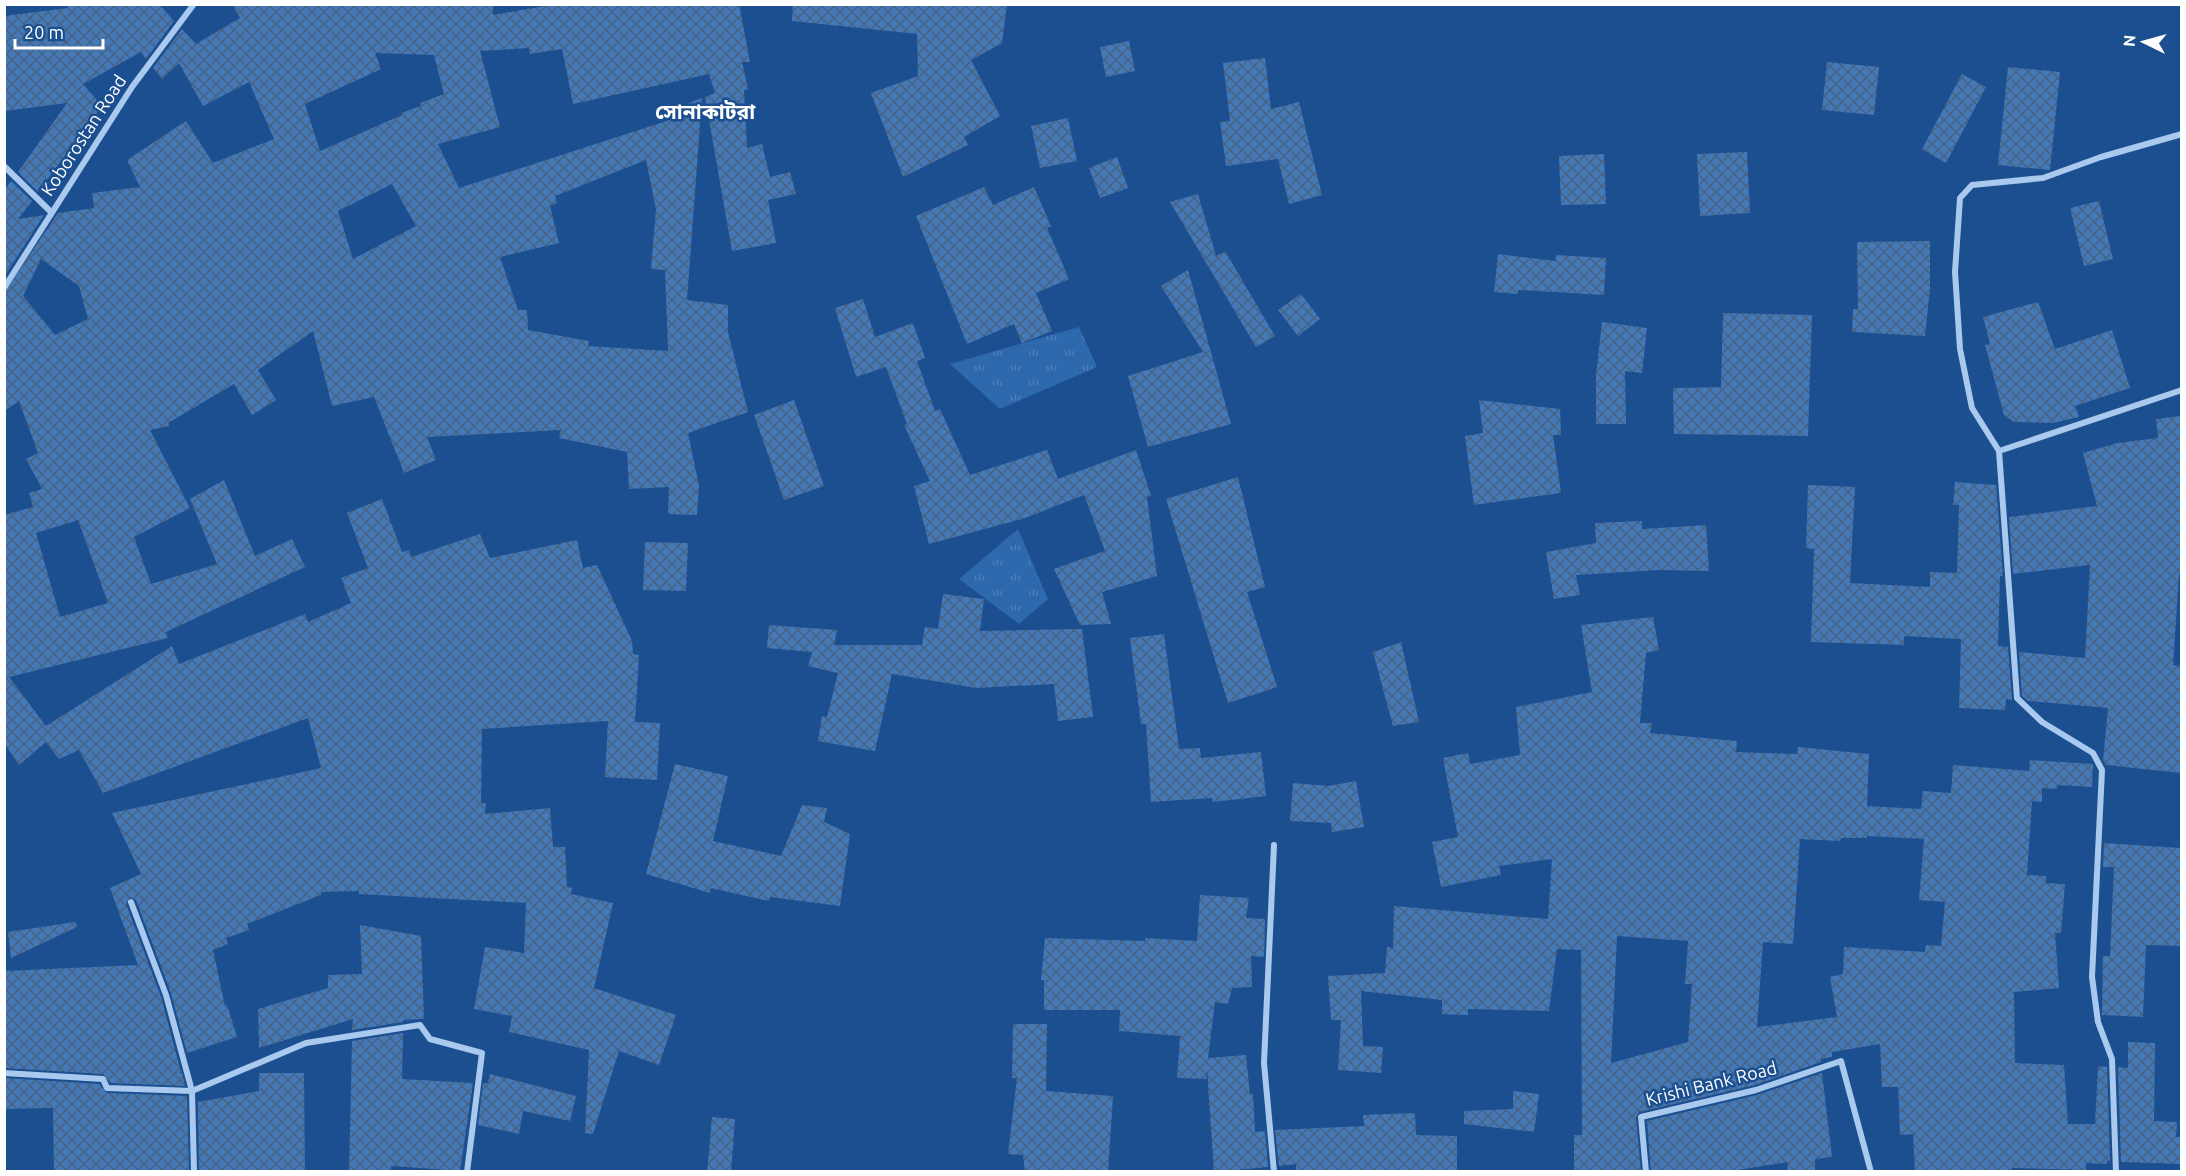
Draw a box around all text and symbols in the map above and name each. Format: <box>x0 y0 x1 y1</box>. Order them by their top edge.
scale bar <box>15 12 104 50</box>
north arrow <box>2114 12 2174 72</box>
text: 20 m <box>24 22 64 42</box>
text: N <box>2120 34 2139 47</box>
street label: Koborostan Road <box>37 71 129 199</box>
district label: সোনাকাটরা <box>655 99 756 123</box>
street label: Krishi Bank Road <box>1643 1057 1779 1109</box>

